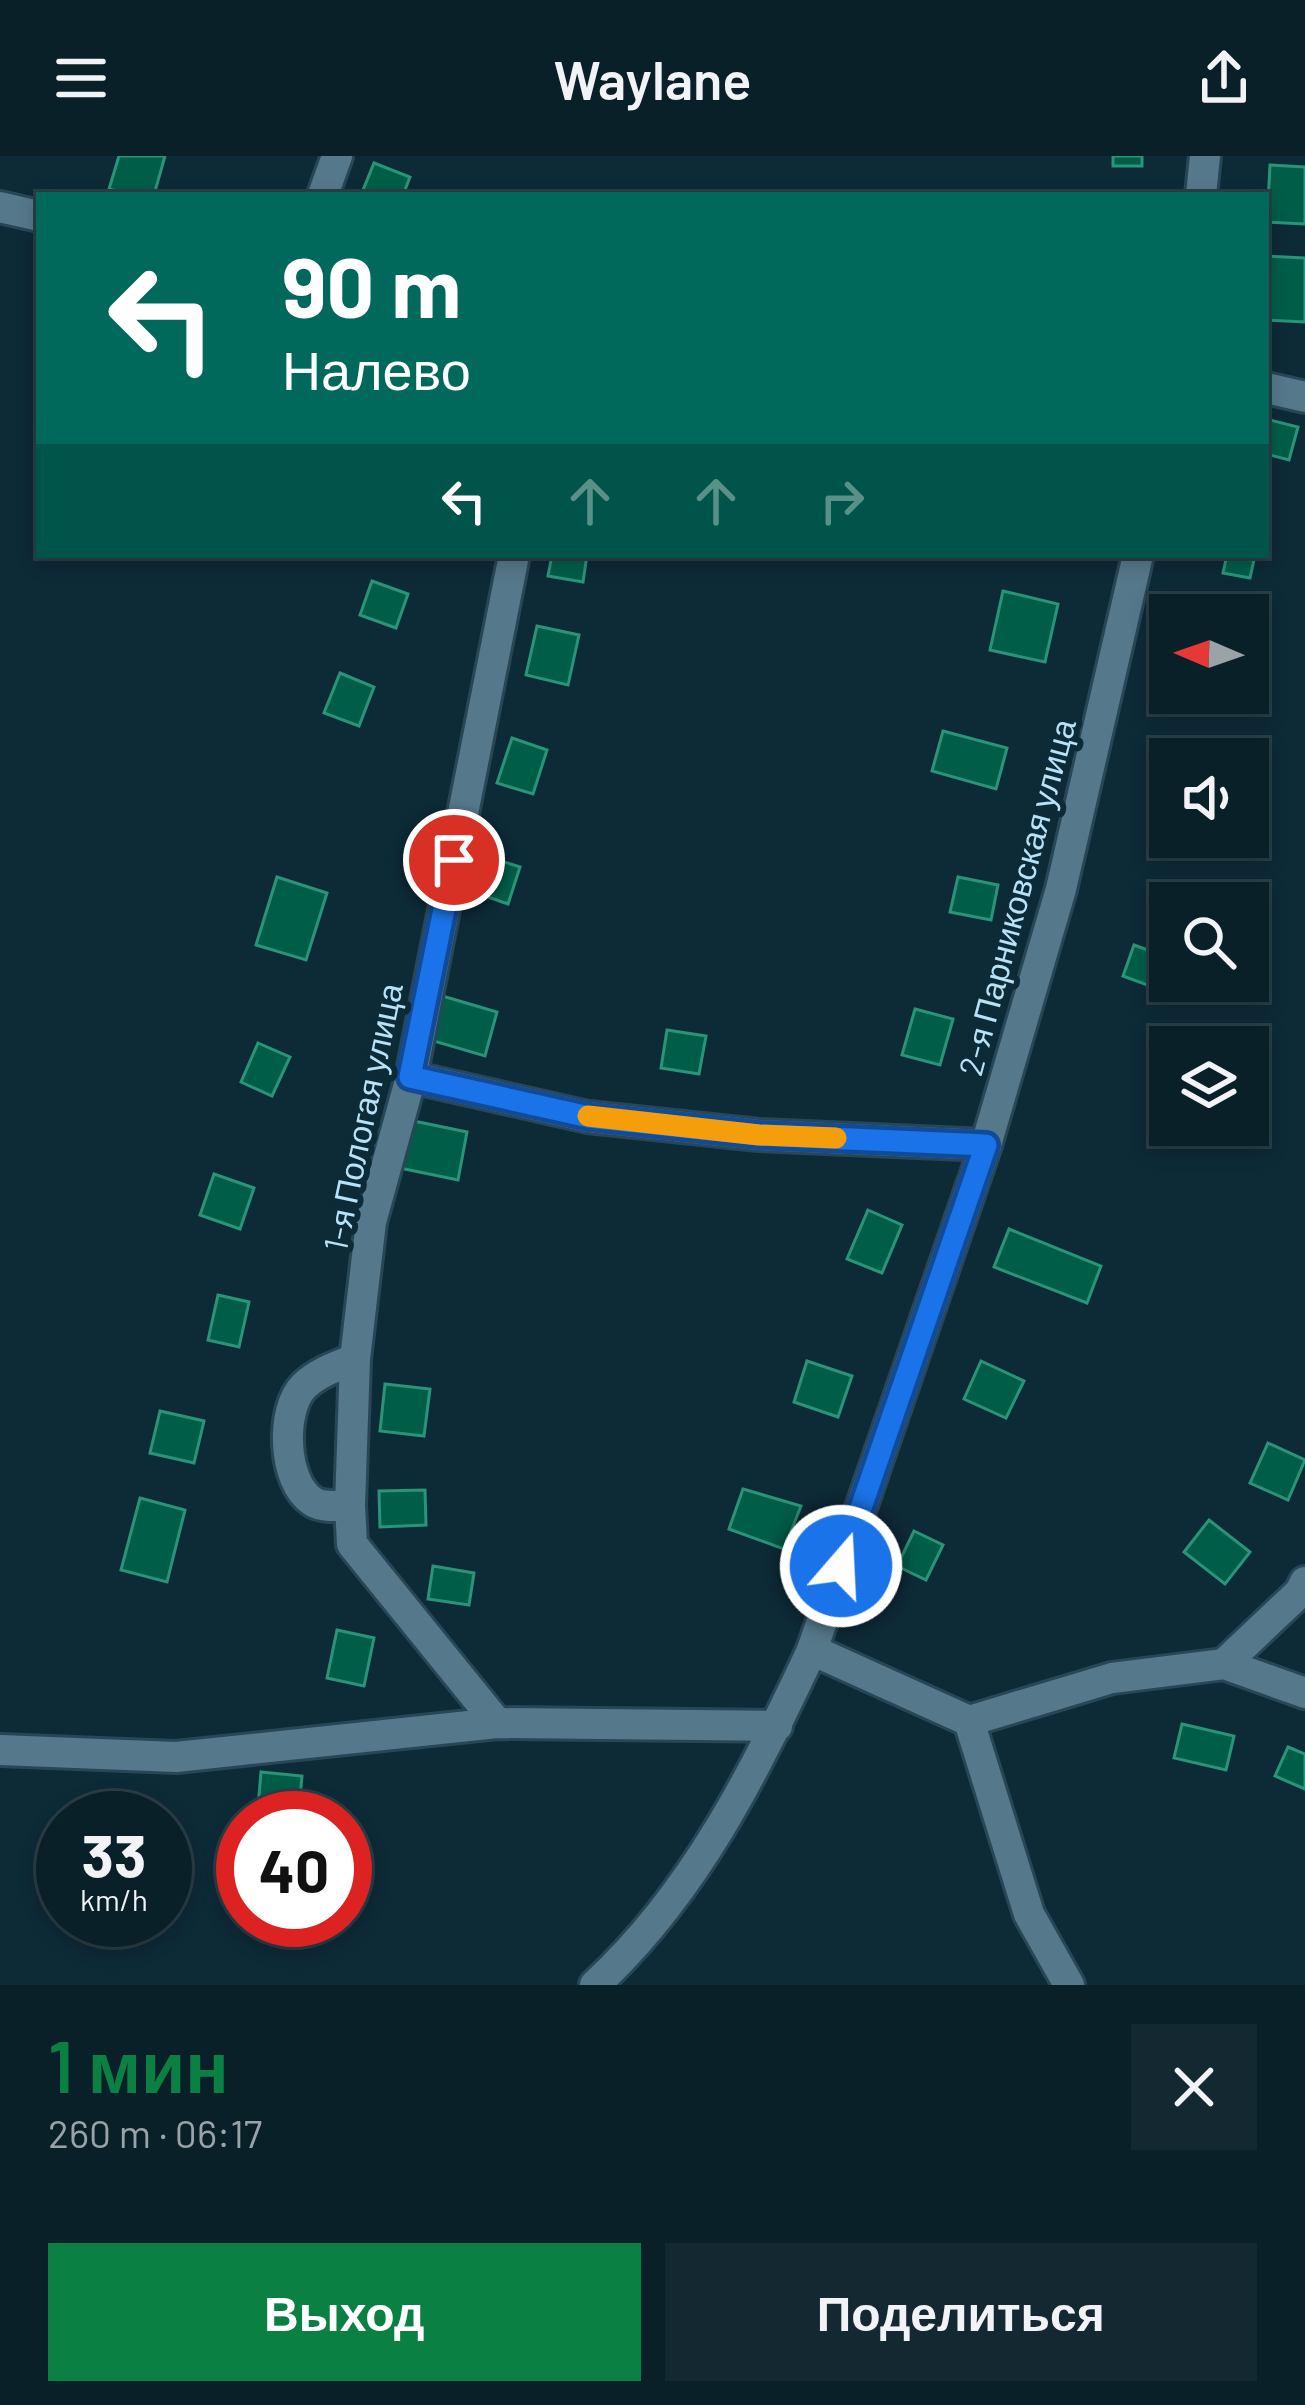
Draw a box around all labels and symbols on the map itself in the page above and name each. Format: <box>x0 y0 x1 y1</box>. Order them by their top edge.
north arrow <box>1149 594 1269 714</box>
street label: 2-я Парниковская улица <box>949 714 1083 1080</box>
pin <box>403 809 505 911</box>
street label: 1-я Пологая улица <box>314 979 410 1255</box>
position arrow <box>778 1503 904 1629</box>
speed limit sign: 40 <box>216 1791 372 1947</box>

